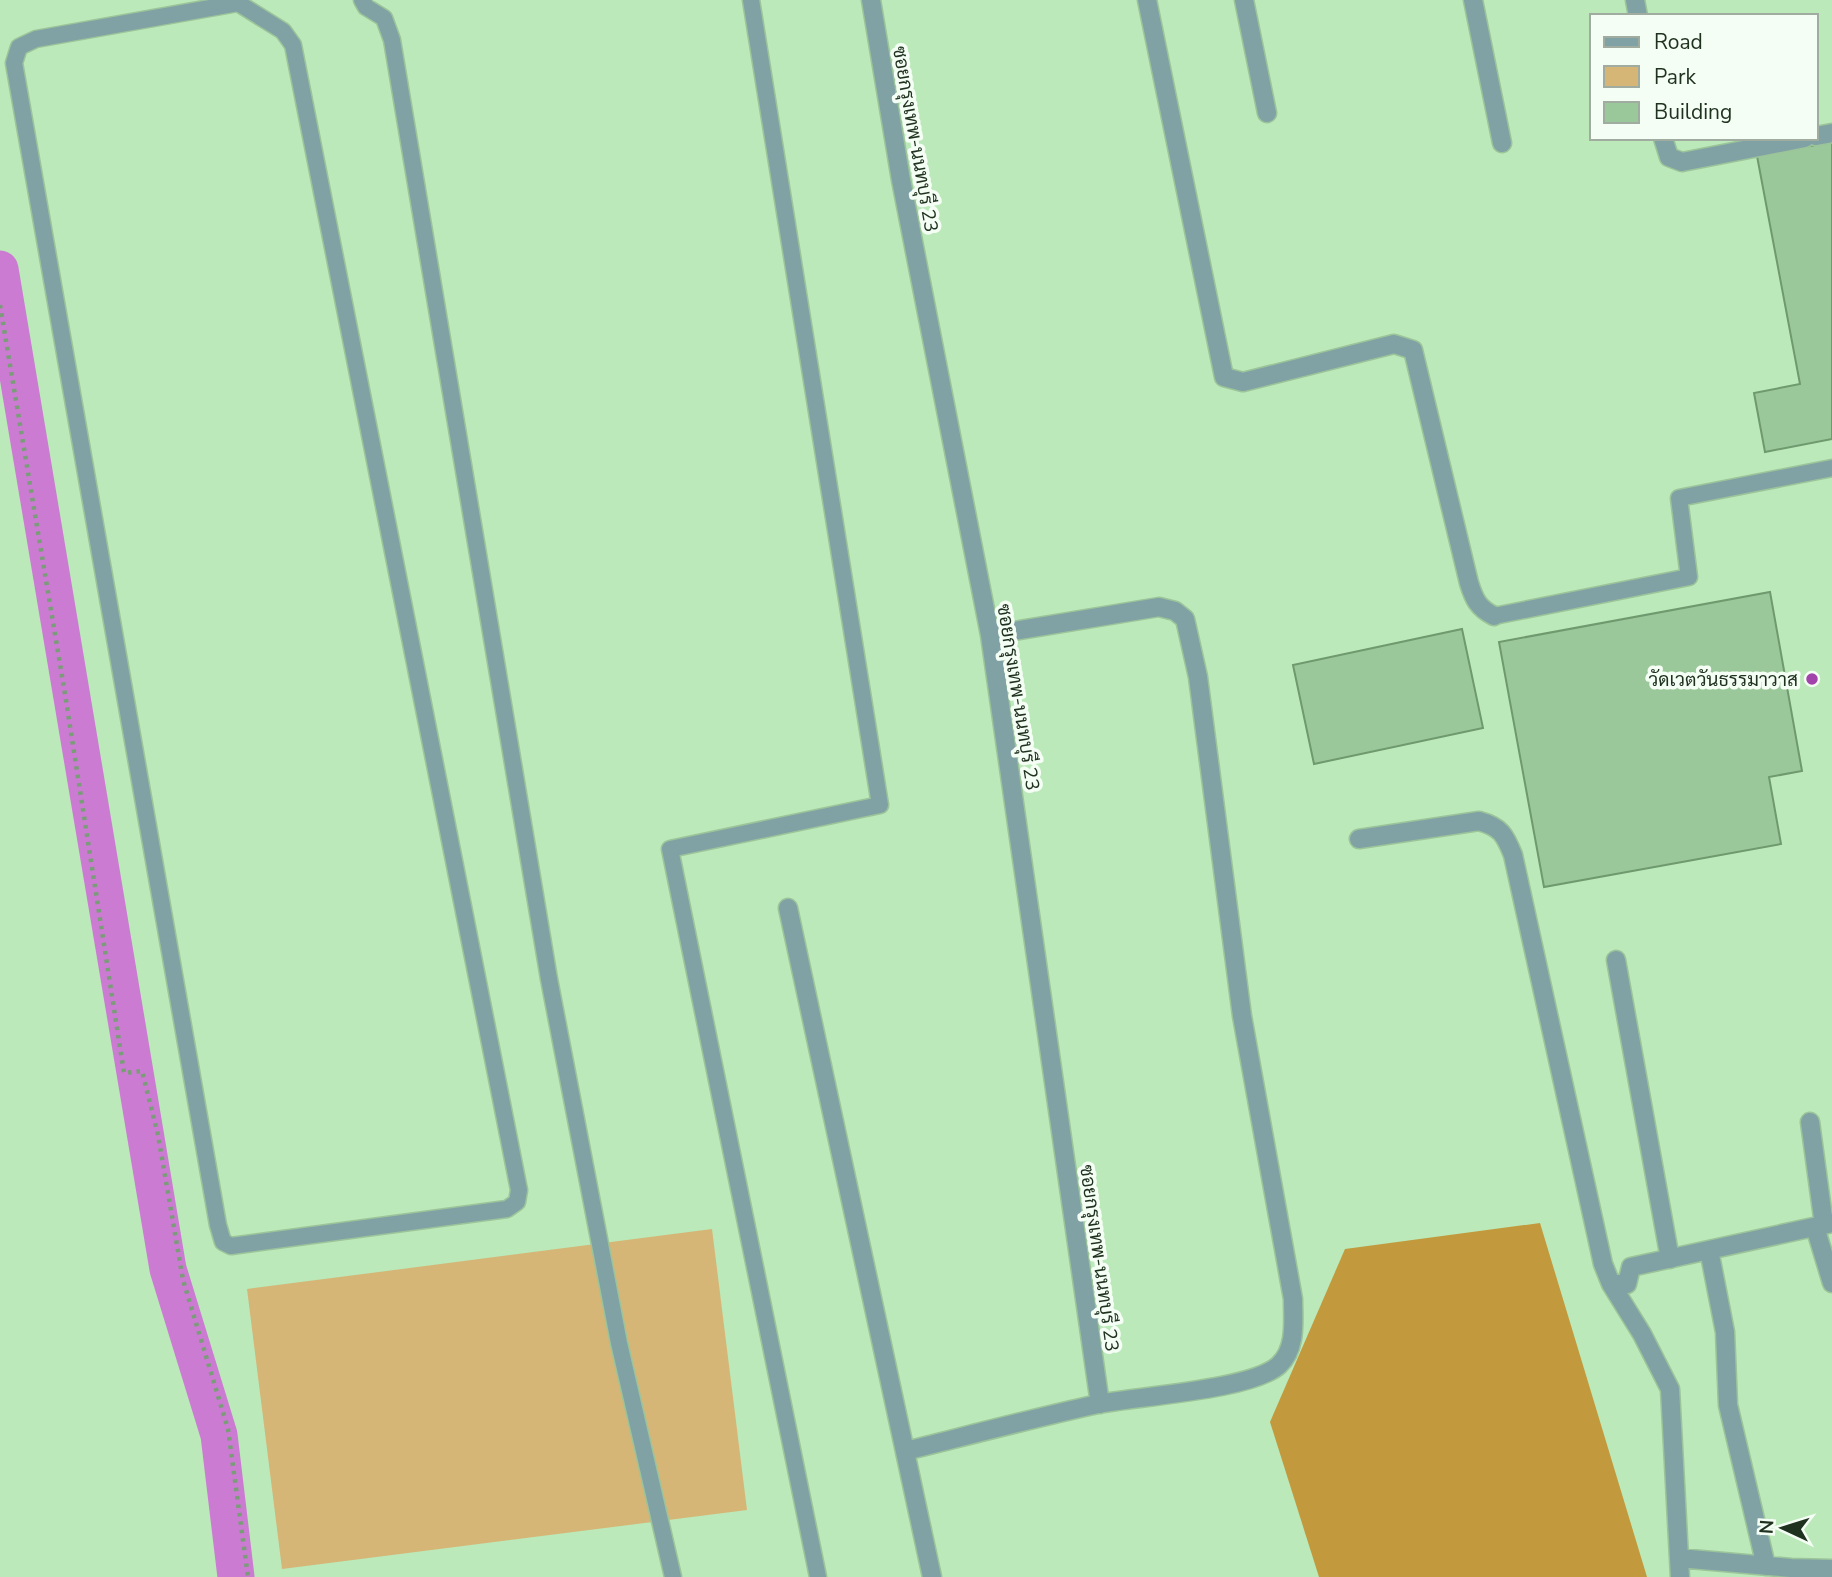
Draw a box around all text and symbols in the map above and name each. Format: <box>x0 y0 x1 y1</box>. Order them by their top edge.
legend <box>1590 14 1818 140</box>
text: Road <box>1654 28 1703 56</box>
street label: ซอยกรุงเทพ-นนทบุรี 23 <box>886 44 944 234</box>
text: Park <box>1654 63 1696 91</box>
text: Building <box>1654 98 1732 126</box>
street label: ซอยกรุงเทพ-นนทบุรี 23 <box>990 602 1046 792</box>
place label: วัดเวตวันธรรมาวาส <box>1649 667 1798 693</box>
marker: วัดเวตวันธรรมาวาส <box>1804 671 1820 687</box>
street label: ซอยกรุงเทพ-นนทบุรี 23 <box>1073 1163 1125 1353</box>
north arrow <box>1748 1493 1818 1563</box>
text: N <box>1754 1519 1781 1535</box>

